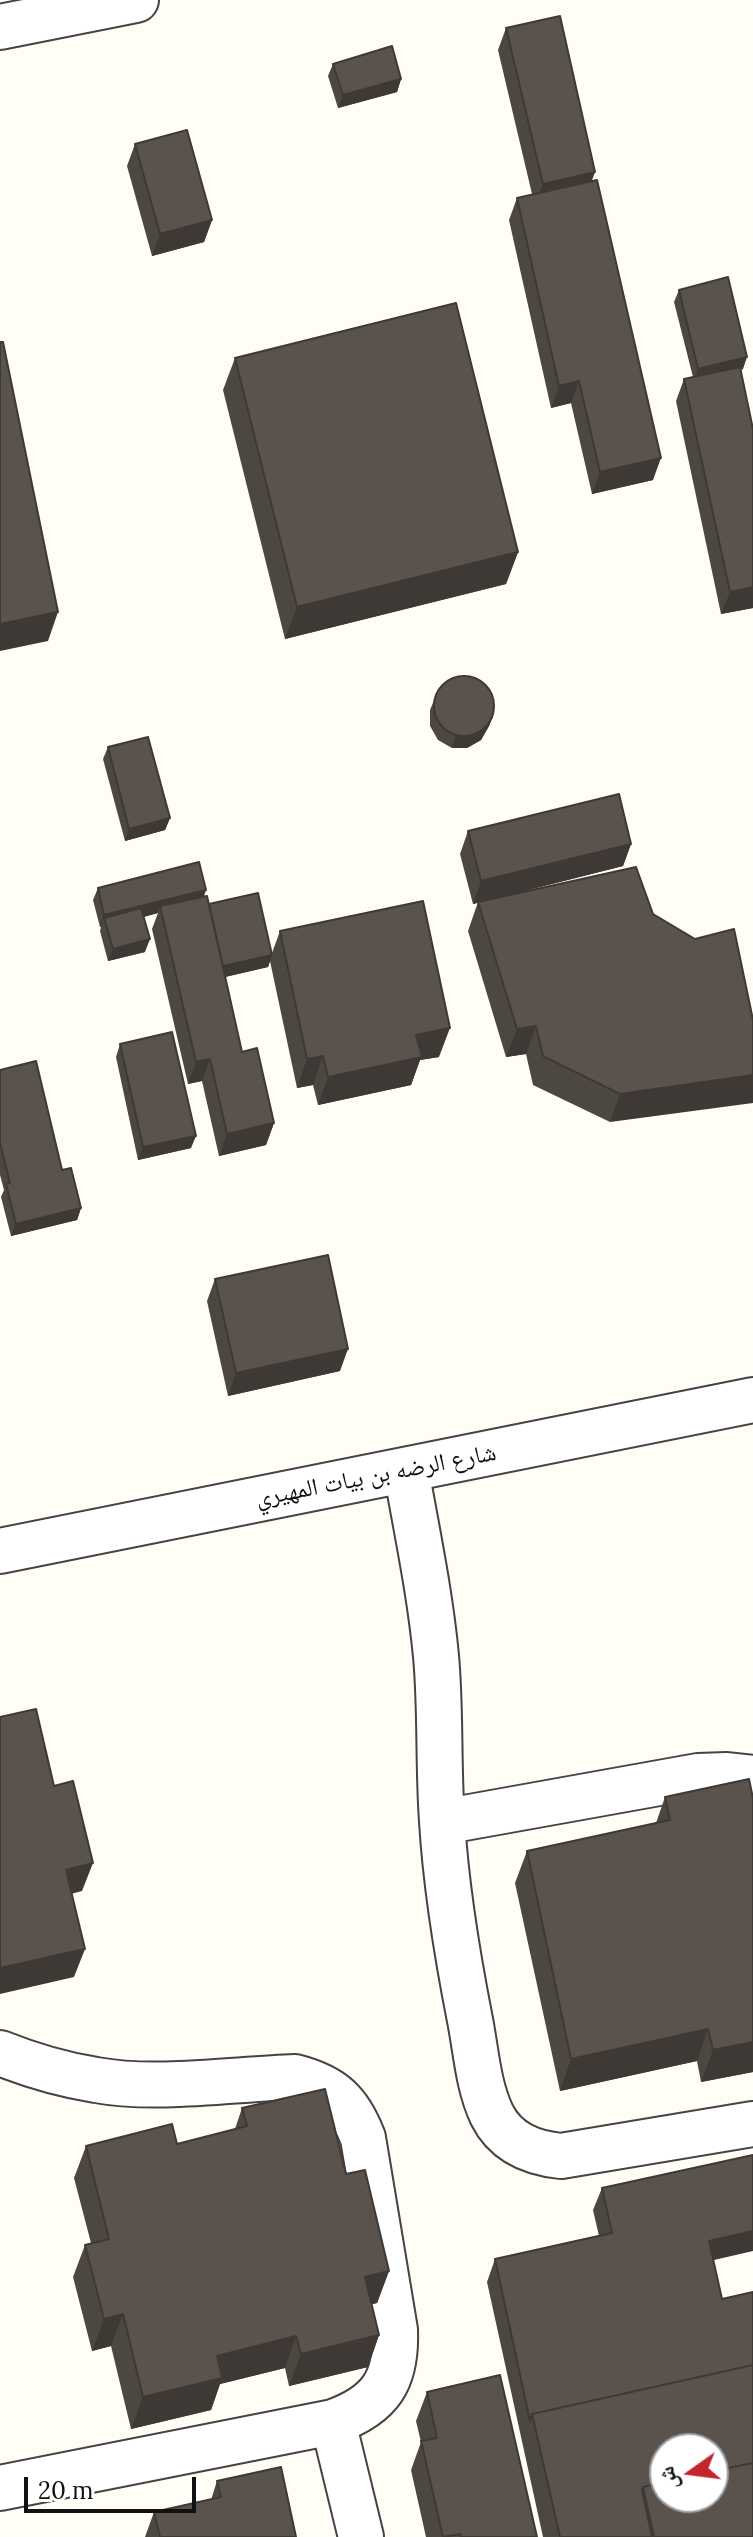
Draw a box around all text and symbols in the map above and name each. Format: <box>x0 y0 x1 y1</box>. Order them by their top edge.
street label: شارع الرضه بن بيات المهيري <box>253 1439 499 1513</box>
north arrow <box>649 2433 729 2513</box>
scale bar <box>28 2461 200 2511</box>
text: ش <box>651 2464 684 2493</box>
text: 20 m <box>38 2475 94 2506</box>

